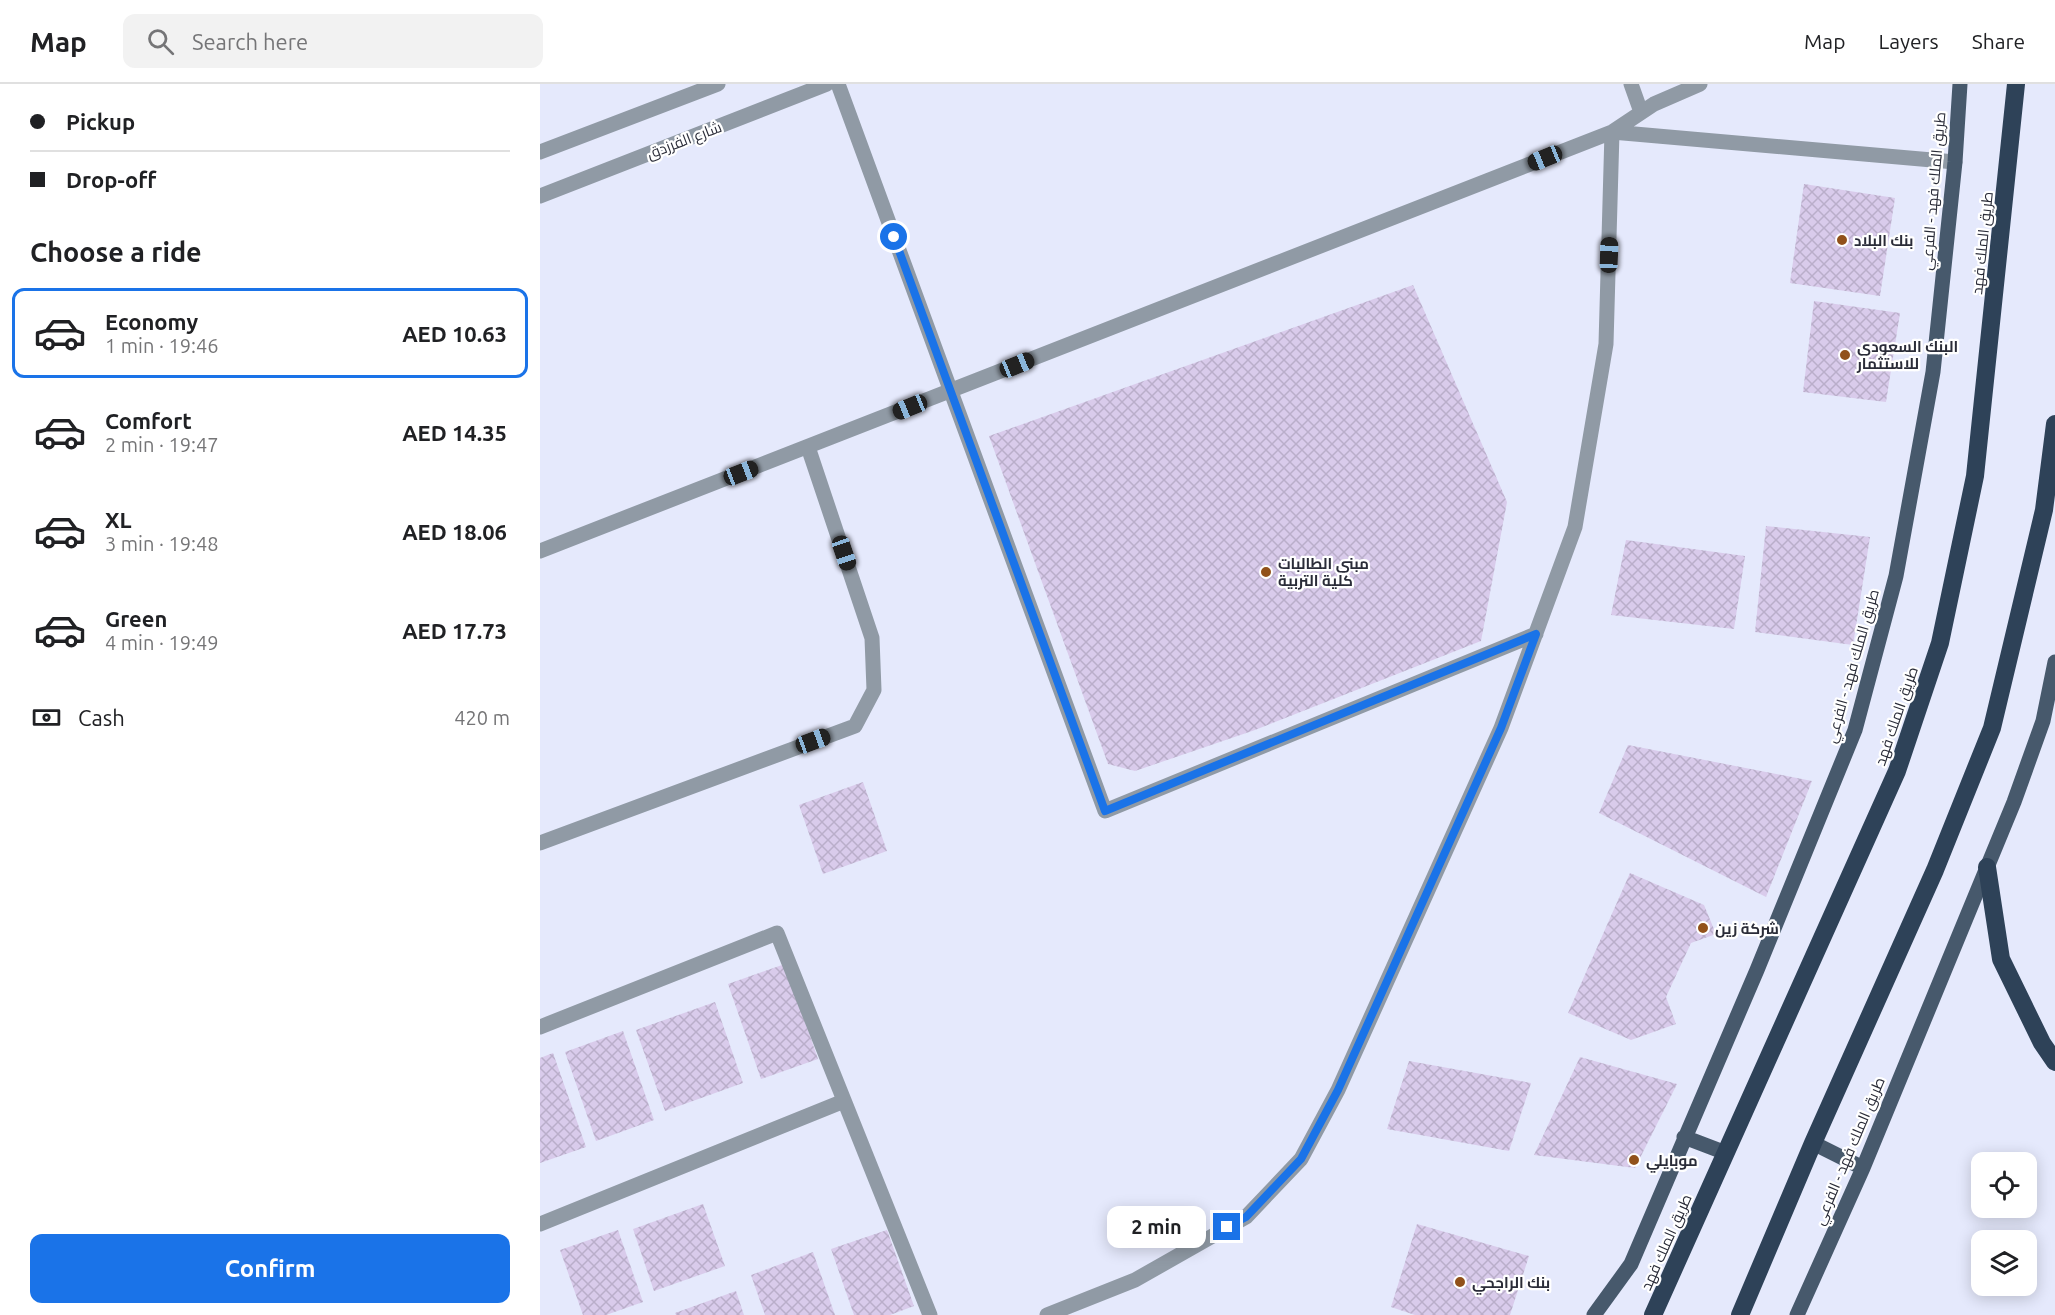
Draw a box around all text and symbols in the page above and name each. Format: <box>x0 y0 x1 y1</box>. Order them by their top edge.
search box <box>123 14 543 68</box>
icon: search <box>144 25 177 58</box>
text: Map <box>30 26 87 57</box>
text: Search here <box>192 29 308 54</box>
text: Map <box>1804 29 1845 53</box>
text: Layers <box>1878 29 1939 53</box>
text: Share <box>1972 29 2025 53</box>
text: Pickup <box>66 109 135 134</box>
street label: طريق الملك فهد - الفرعي <box>1918 111 1952 271</box>
street label: شارع الفرزدق <box>644 118 725 165</box>
car <box>1525 143 1565 173</box>
text: Drop-off <box>66 167 156 192</box>
street label: طريق الملك فهد <box>1968 191 1998 295</box>
route start <box>880 223 907 250</box>
place label: بنك البلاد <box>1854 232 1914 249</box>
marker: بنك البلاد <box>1835 233 1849 247</box>
text: Choose a ride <box>30 237 202 267</box>
car <box>1599 237 1619 273</box>
icon: car <box>33 306 87 360</box>
text: Economy <box>105 309 198 334</box>
text: AED 10.63 <box>402 321 507 346</box>
text: 1 min · 19:46 <box>105 334 219 357</box>
place label: البنك السعودي للاستثمار <box>1856 338 1958 373</box>
marker: البنك السعودي للاستثمار <box>1838 348 1852 362</box>
car <box>997 350 1037 380</box>
car <box>890 392 930 422</box>
icon: car <box>33 405 87 459</box>
text: Comfort <box>105 408 192 433</box>
text: AED 14.35 <box>402 420 507 445</box>
text: 2 min · 19:47 <box>105 433 219 456</box>
car <box>721 458 761 488</box>
icon: car <box>33 504 87 558</box>
text: XL <box>105 507 132 532</box>
text: AED 18.06 <box>402 519 507 544</box>
text: 3 min · 19:48 <box>105 532 219 555</box>
car <box>830 533 858 573</box>
place label: مبنى الطالبات كلية التربية <box>1278 555 1369 590</box>
marker: مبنى الطالبات كلية التربية <box>1259 565 1273 579</box>
street label: طريق الملك فهد - الفرعي <box>1822 587 1886 746</box>
icon: car <box>33 603 87 657</box>
text: Green <box>105 606 167 631</box>
text: AED 17.73 <box>402 618 507 643</box>
text: 4 min · 19:49 <box>105 631 219 654</box>
street label: طريق الملك فهد <box>1871 664 1923 768</box>
icon: cash <box>30 701 63 734</box>
text: Cash <box>78 705 125 730</box>
text: 420 m <box>454 706 510 729</box>
car <box>793 726 833 756</box>
place label: شركة زين <box>1715 920 1779 938</box>
marker: شركة زين <box>1696 921 1710 935</box>
street label: طريق الملك فهد - الفرعي <box>1810 1075 1892 1229</box>
place label: موبايلي <box>1646 1152 1698 1173</box>
map controls <box>1971 1152 2037 1296</box>
button: locate <box>1971 1152 2037 1218</box>
marker: موبايلي <box>1627 1153 1641 1167</box>
street label: طريق الملك فهد <box>1637 1191 1697 1293</box>
callout: 2 min <box>1107 1206 1206 1248</box>
route end <box>1213 1213 1240 1240</box>
text: 2 min <box>1131 1215 1182 1238</box>
button: layers <box>1971 1230 2037 1296</box>
button: Confirm <box>30 1234 510 1303</box>
place label: بنك الراجحي <box>1472 1274 1550 1295</box>
marker: بنك الراجحي <box>1453 1275 1467 1289</box>

